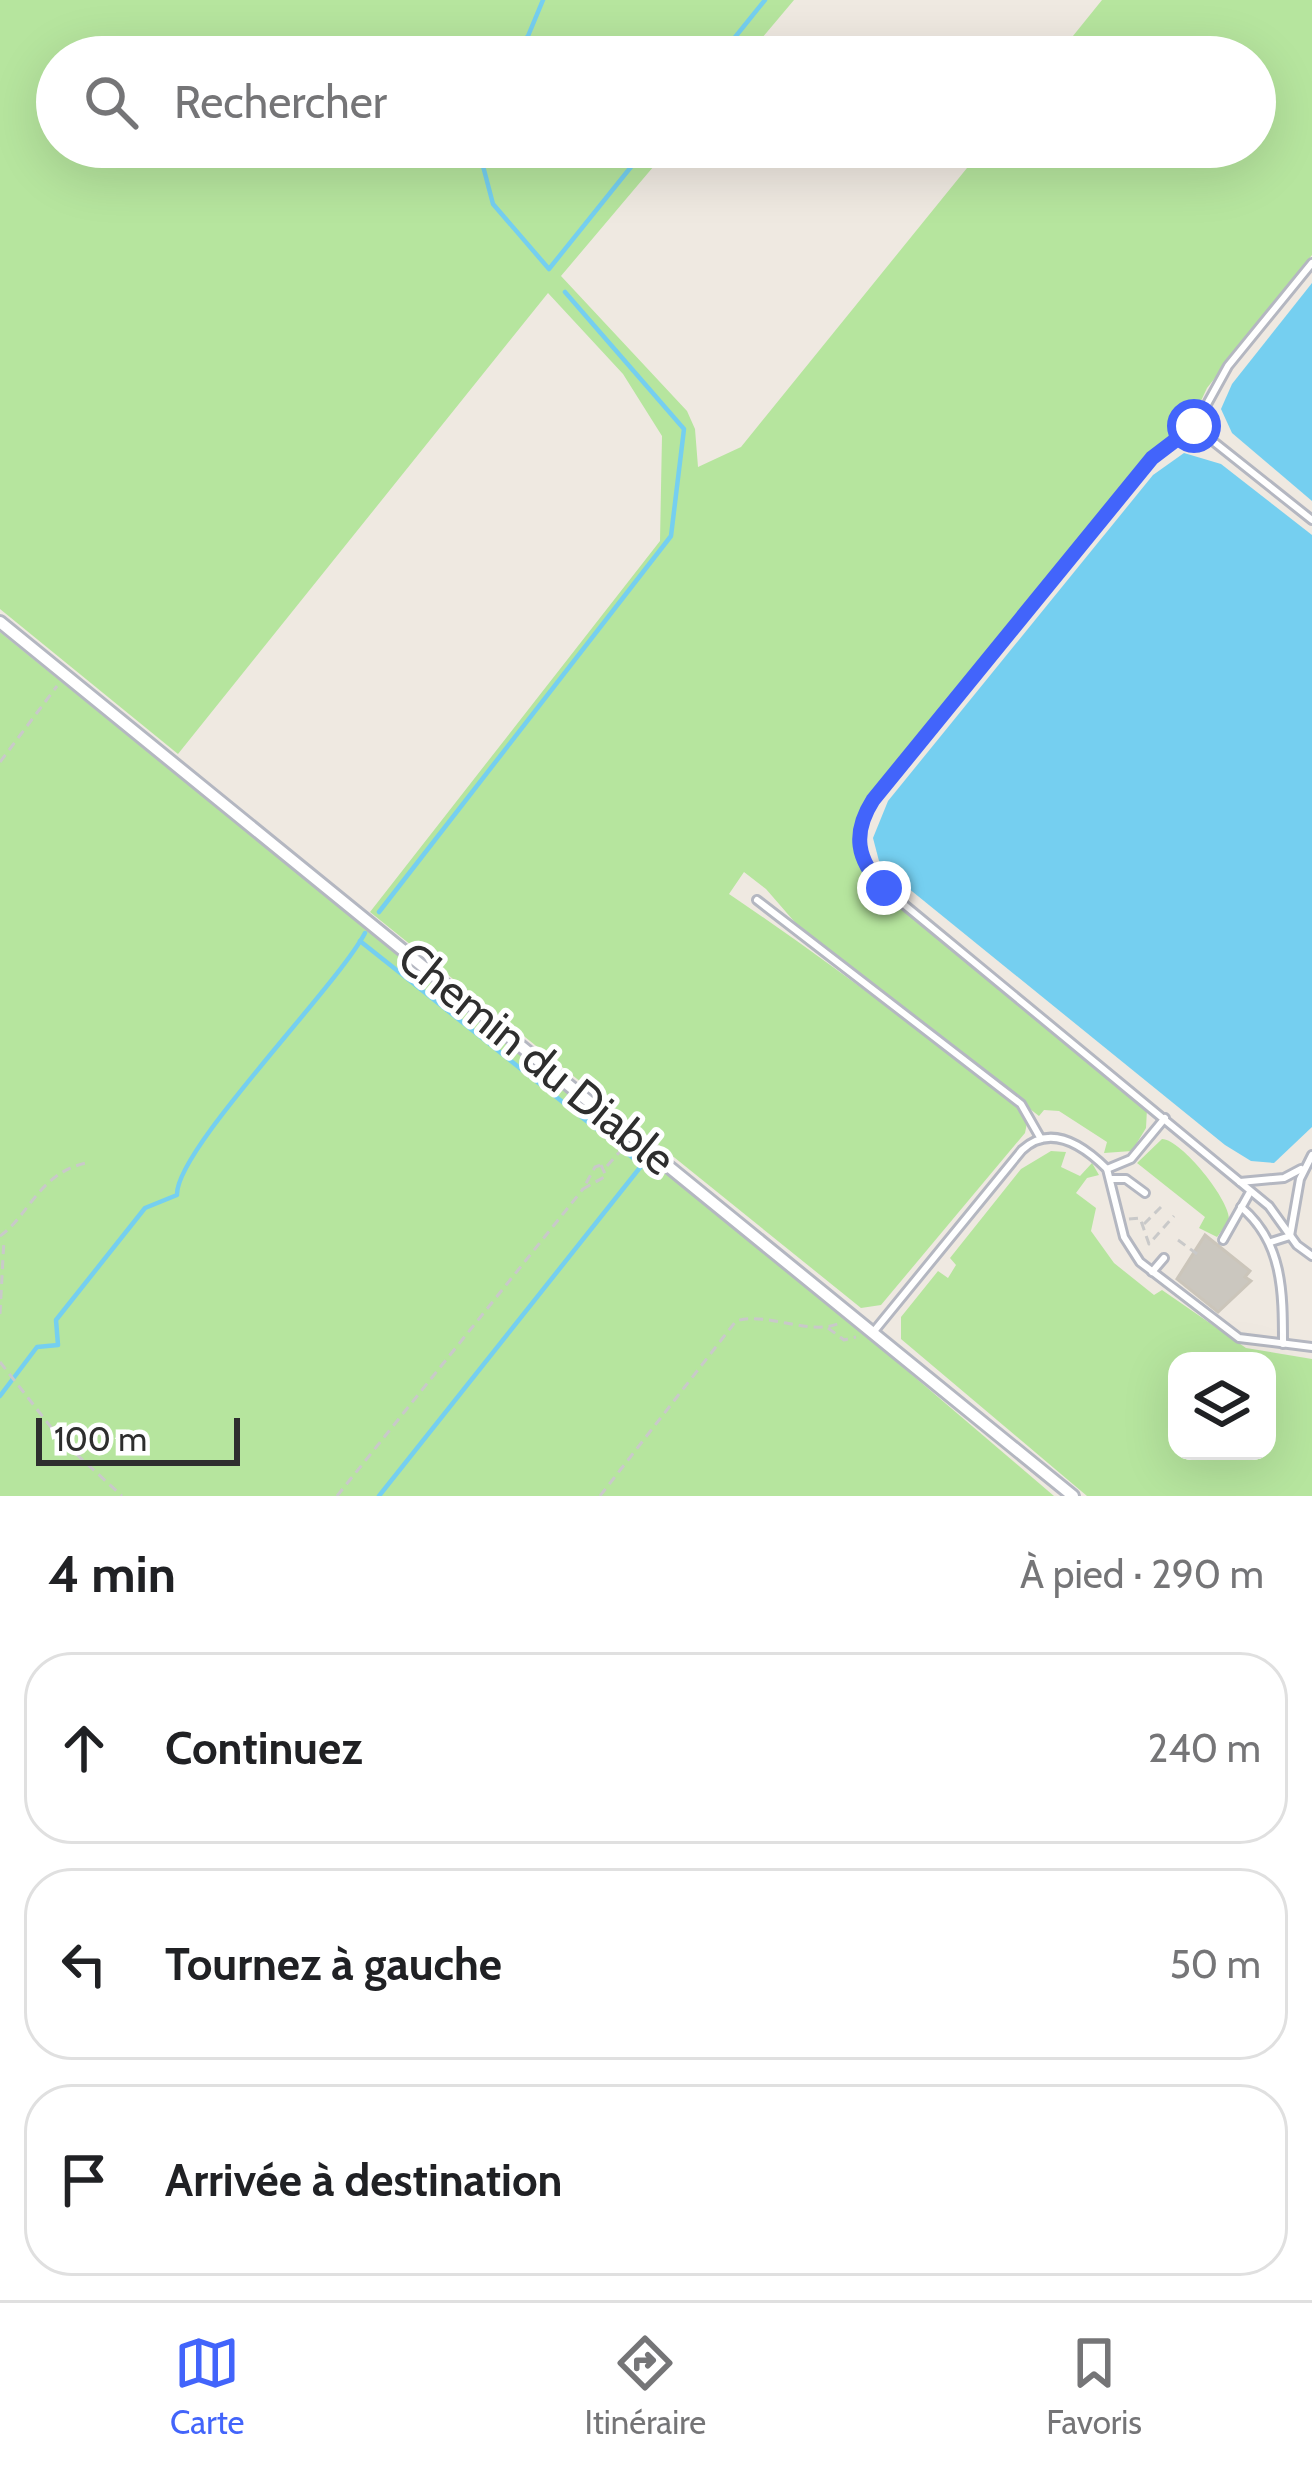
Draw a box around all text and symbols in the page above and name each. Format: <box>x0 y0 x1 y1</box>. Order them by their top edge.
search box <box>36 36 1276 168</box>
icon: search <box>78 69 144 135</box>
text: Rechercher <box>174 75 387 129</box>
route start <box>1167 399 1221 453</box>
route end <box>857 861 911 915</box>
street label: Chemin du Diable <box>388 930 686 1186</box>
map controls <box>1168 1352 1276 1460</box>
button: layers <box>1168 1352 1276 1460</box>
scale bar <box>36 1412 240 1465</box>
text: 100 m <box>54 1419 147 1459</box>
text: 4 min <box>48 1543 176 1605</box>
text: À pied · 290 m <box>1020 1550 1264 1598</box>
icon: ahead <box>51 1715 117 1781</box>
text: Continuez <box>165 1721 362 1775</box>
text: 240 m <box>1148 1724 1261 1772</box>
icon: left <box>51 1931 117 1997</box>
text: Tournez à gauche <box>165 1937 502 1991</box>
text: 50 m <box>1170 1940 1261 1988</box>
icon: arrive <box>51 2147 117 2213</box>
text: Arrivée à destination <box>165 2153 562 2207</box>
tab: Carte <box>170 2330 245 2442</box>
tab: Itinéraire <box>585 2330 706 2442</box>
tab: Favoris <box>1046 2330 1142 2442</box>

